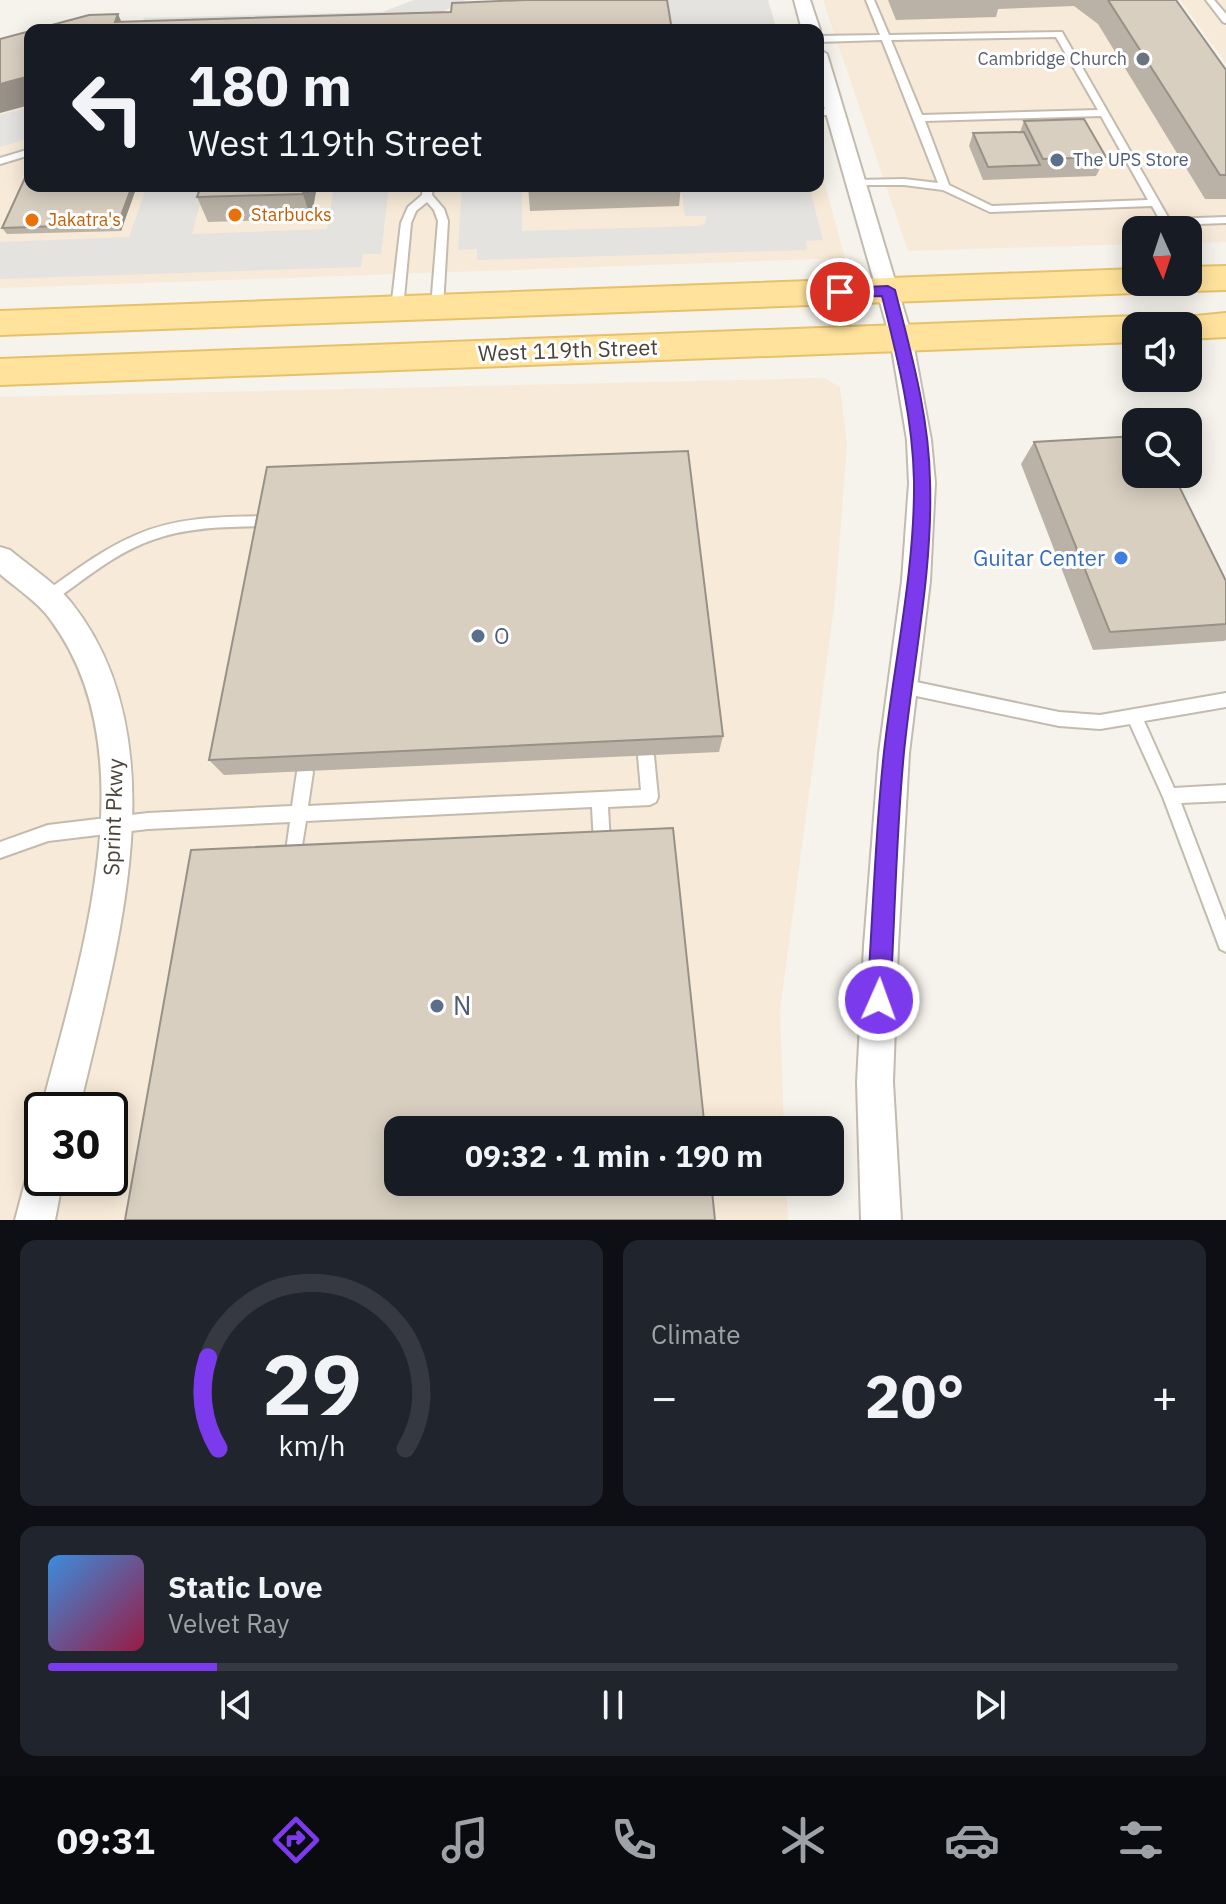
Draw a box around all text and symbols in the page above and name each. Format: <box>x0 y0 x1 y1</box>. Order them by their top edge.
place label: Cambridge Church <box>978 47 1127 70</box>
text: 180 m <box>188 49 352 121</box>
marker: Cambridge Church <box>1134 50 1152 68</box>
icon: left <box>56 56 160 160</box>
text: West 119th Street <box>188 119 483 166</box>
place label: The UPS Store <box>1073 148 1189 171</box>
marker: The UPS Store <box>1048 151 1066 169</box>
place label: Starbucks <box>251 203 332 226</box>
marker: Starbucks <box>226 206 244 224</box>
place label: Jakatra's <box>48 208 121 231</box>
marker: Jakatra's <box>23 211 41 229</box>
north arrow <box>1122 216 1202 296</box>
map controls <box>1122 216 1202 488</box>
pin <box>806 258 874 326</box>
icon: arrive <box>818 270 862 314</box>
button: sound <box>1122 312 1202 392</box>
street label: West 119th Street <box>477 332 659 367</box>
button: search <box>1122 408 1202 488</box>
place label: Guitar Center <box>973 543 1105 572</box>
marker: Guitar Center <box>1112 549 1130 567</box>
place label: O <box>494 621 510 650</box>
marker: O <box>469 627 487 645</box>
street label: Sprint Pkwy <box>96 758 129 876</box>
position arrow <box>837 958 921 1042</box>
place label: N <box>453 988 471 1022</box>
marker: N <box>428 997 446 1015</box>
speed limit sign: 30 <box>24 1092 128 1196</box>
text: 09:32 · 1 min · 190 m <box>465 1136 763 1175</box>
text: Climate <box>651 1317 741 1351</box>
text: 29 <box>262 1330 361 1438</box>
text: 20° <box>864 1356 965 1435</box>
text: − <box>651 1368 677 1425</box>
text: + <box>1152 1368 1178 1425</box>
text: km/h <box>278 1427 345 1464</box>
text: Static Love <box>168 1567 323 1606</box>
text: Velvet Ray <box>168 1606 289 1640</box>
icon: previous <box>214 1683 258 1727</box>
icon: pause <box>591 1683 635 1727</box>
icon: next <box>968 1683 1012 1727</box>
icon: directions <box>268 1812 324 1868</box>
icon: music <box>437 1812 493 1868</box>
icon: phone <box>606 1812 662 1868</box>
icon: climate <box>775 1812 831 1868</box>
icon: car <box>944 1812 1000 1868</box>
icon: filters <box>1113 1812 1169 1868</box>
text: 09:31 <box>57 1817 155 1864</box>

